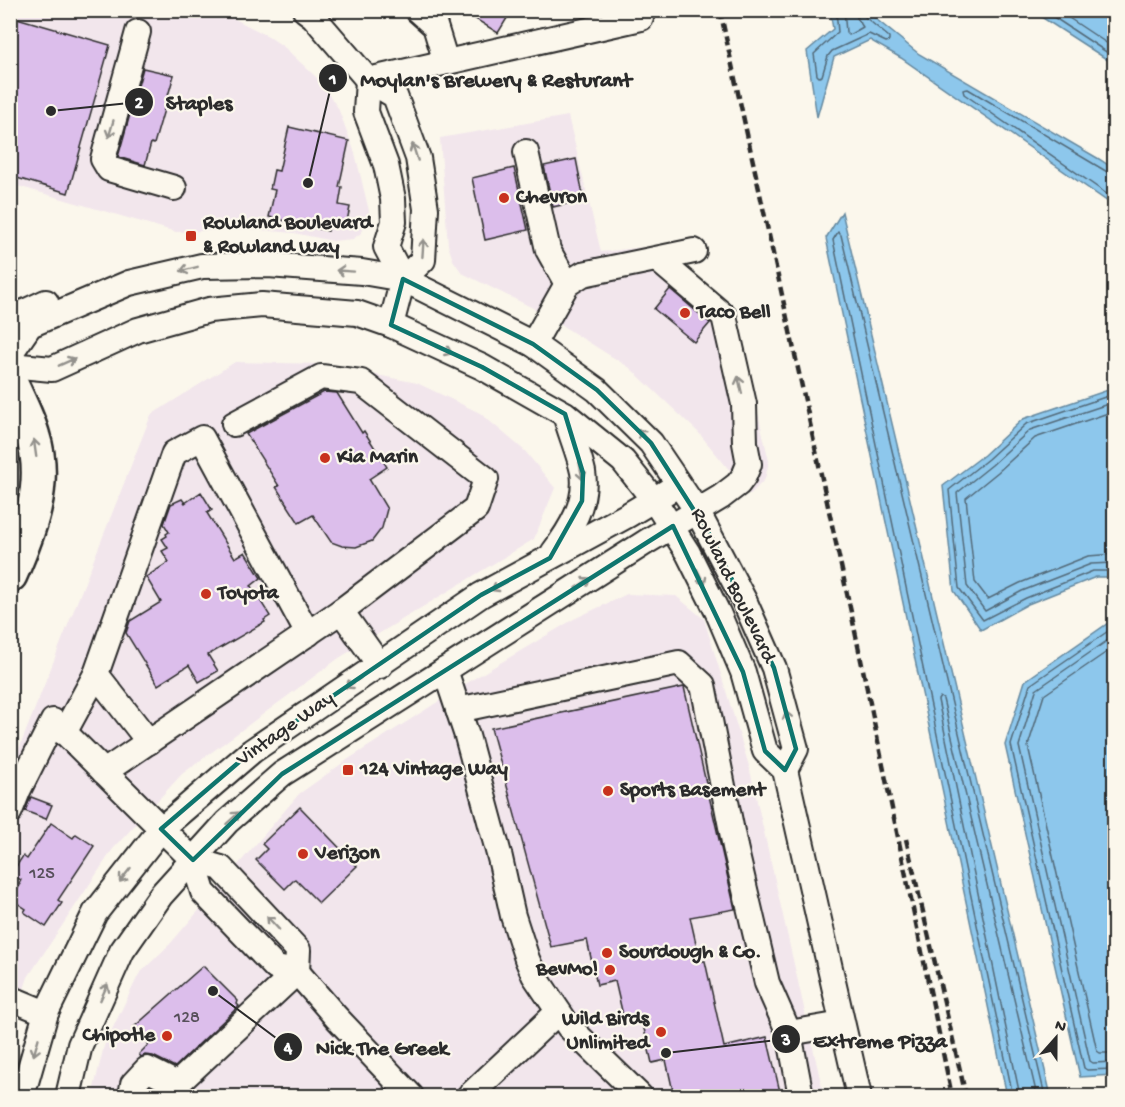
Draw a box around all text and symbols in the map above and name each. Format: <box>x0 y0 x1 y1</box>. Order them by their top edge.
callout: Moylan's Brewery & Resturant <box>318 58 644 98</box>
text: Moylan's Brewery & Resturant <box>360 69 634 95</box>
text: 1 <box>328 70 337 91</box>
callout: Staples <box>124 82 244 122</box>
text: Staples <box>166 92 234 118</box>
text: 2 <box>135 94 144 115</box>
one-way arrow <box>105 119 116 138</box>
one-way arrow <box>409 143 420 162</box>
place label: Chevron <box>515 186 588 211</box>
marker: Chevron <box>497 191 511 205</box>
place label: Rowland Boulevard & Rowland Way <box>202 212 375 261</box>
marker: Rowland Boulevard & Rowland Way <box>184 229 198 243</box>
one-way arrow <box>418 239 429 259</box>
one-way arrow <box>180 263 199 275</box>
one-way arrow <box>335 265 355 276</box>
place label: Taco Bell <box>695 301 771 326</box>
marker: Taco Bell <box>678 306 692 320</box>
one-way arrow <box>435 345 453 356</box>
one-way arrow <box>58 355 76 367</box>
one-way arrow <box>733 375 745 394</box>
one-way arrow <box>637 429 651 444</box>
one-way arrow <box>30 439 41 458</box>
place label: Kia Marin <box>336 446 419 471</box>
marker: Kia Marin <box>318 451 332 465</box>
one-way arrow <box>576 460 587 480</box>
street label: Rowland Boulevard <box>684 504 781 669</box>
one-way arrow <box>695 568 707 586</box>
one-way arrow <box>574 576 591 588</box>
one-way arrow <box>491 580 508 592</box>
place label: Toyota <box>216 582 280 607</box>
marker: Toyota <box>199 587 213 601</box>
one-way arrow <box>345 677 362 690</box>
street label: Vintage Way <box>231 687 340 774</box>
one-way arrow <box>782 711 793 730</box>
place label: 124 Vintage Way <box>359 758 508 783</box>
marker: 124 Vintage Way <box>341 763 355 777</box>
place label: Sports Basement <box>620 779 767 804</box>
marker: Sports Basement <box>601 784 615 798</box>
one-way arrow <box>225 811 240 825</box>
place label: Verizon <box>314 842 381 867</box>
marker: Verizon <box>296 847 310 861</box>
house number: 125 <box>28 864 55 885</box>
one-way arrow <box>118 867 131 883</box>
one-way arrow <box>266 916 280 931</box>
place label: Sourdough & Co. <box>619 941 762 966</box>
marker: Sourdough & Co. <box>600 946 614 960</box>
place label: BevMo! <box>535 958 598 983</box>
marker: BevMo! <box>603 963 617 977</box>
one-way arrow <box>98 983 110 1001</box>
house number: 128 <box>173 1008 200 1029</box>
place label: Wild Birds Unlimited <box>561 1008 652 1057</box>
north arrow <box>1026 1008 1086 1068</box>
text: N <box>1052 1017 1069 1038</box>
callout: Extreme Pizza <box>771 1019 959 1059</box>
place label: Chipotle <box>82 1024 156 1049</box>
marker: Wild Birds Unlimited <box>654 1025 668 1039</box>
callout: Nick The Greek <box>273 1027 460 1067</box>
marker: Chipotle <box>160 1029 174 1043</box>
text: Extreme Pizza <box>813 1030 949 1056</box>
text: 3 <box>780 1031 791 1052</box>
one-way arrow <box>30 1037 41 1056</box>
text: Nick The Greek <box>316 1037 451 1063</box>
text: 4 <box>283 1039 293 1060</box>

